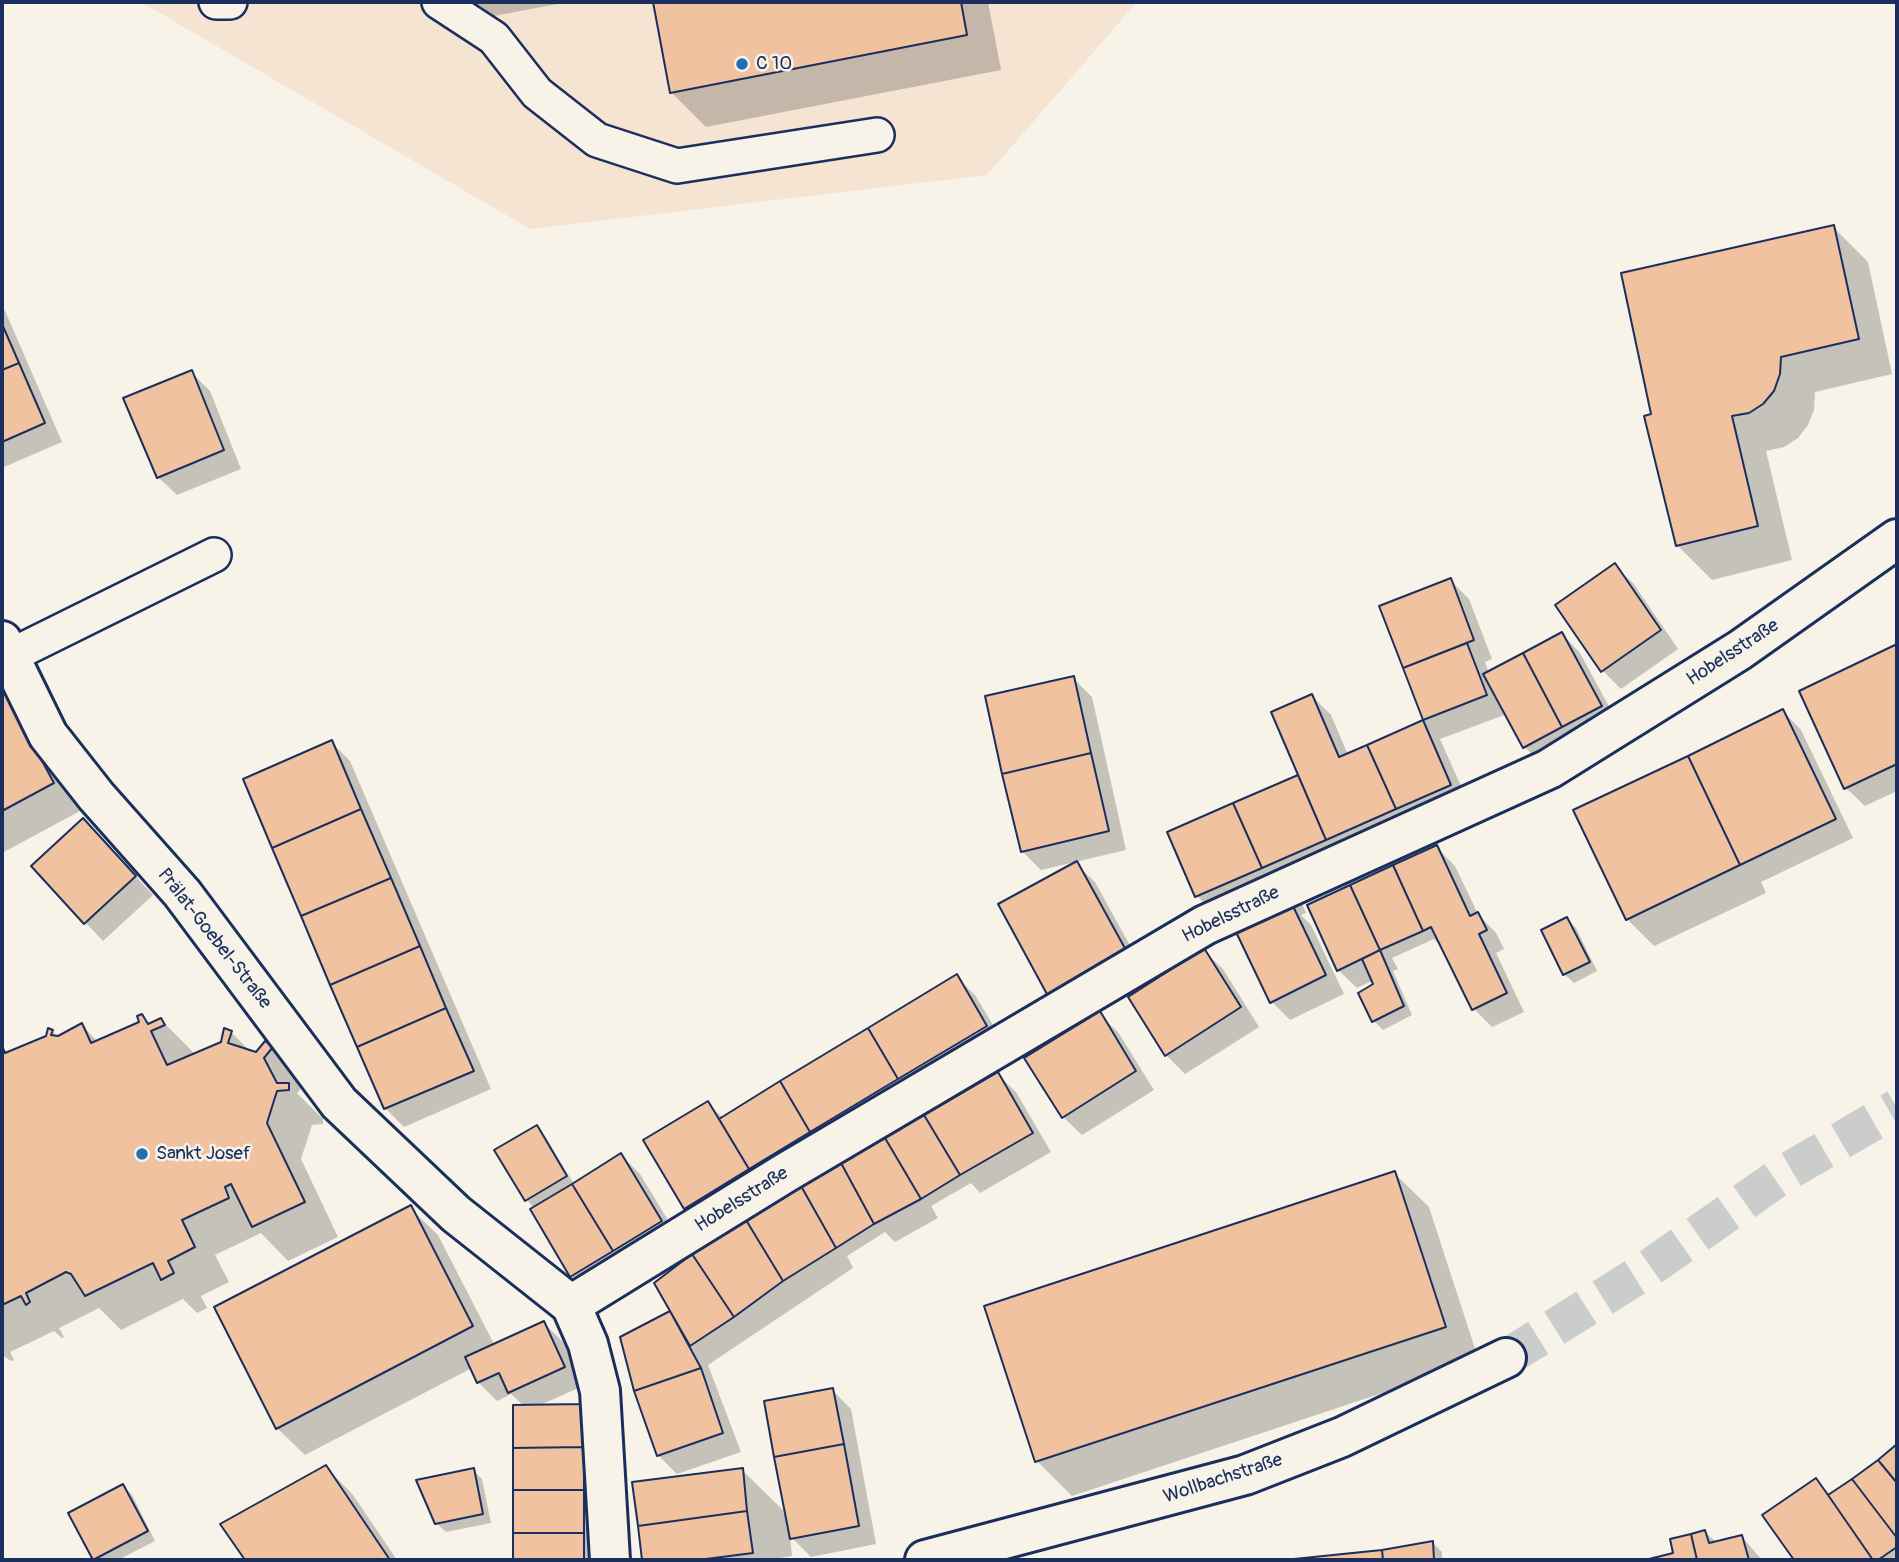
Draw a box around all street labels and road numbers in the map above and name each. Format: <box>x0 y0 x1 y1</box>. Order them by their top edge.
street label: Hobelsstraße <box>1683 615 1783 691</box>
street label: Prälat-Goebel-Straße <box>152 864 276 1014</box>
street label: Hobelsstraße <box>1179 882 1283 948</box>
street label: Hobelsstraße <box>691 1162 793 1238</box>
street label: Wollbachstraße <box>1161 1449 1285 1509</box>

